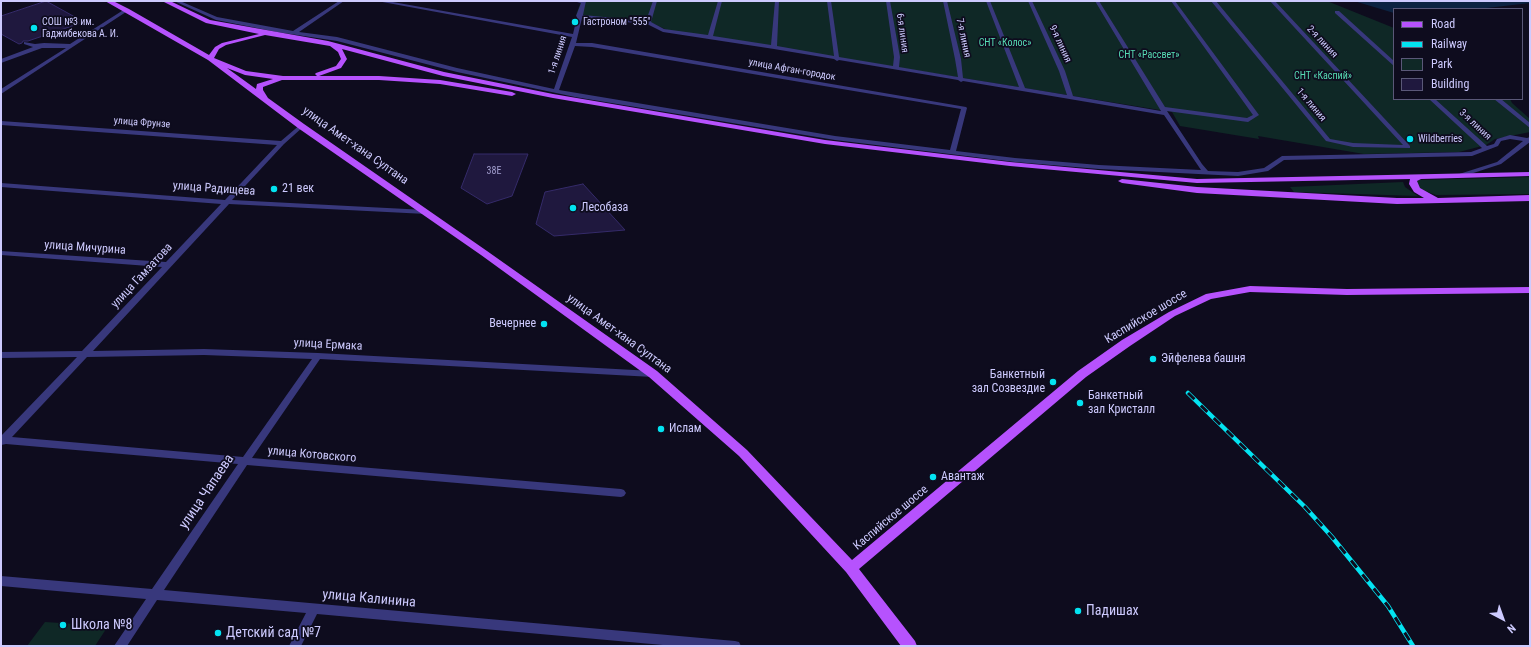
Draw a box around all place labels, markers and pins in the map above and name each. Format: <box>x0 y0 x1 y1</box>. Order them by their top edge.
place label: СОШ №3 им. Гаджибекова А. И. <box>42 16 119 40</box>
place label: Гастроном "555" <box>583 16 651 28</box>
marker: Гастроном "555" <box>570 17 580 27</box>
marker: СОШ №3 им. Гаджибекова А. И. <box>29 23 39 33</box>
place label: Wildberries <box>1418 133 1462 145</box>
marker: Wildberries <box>1405 134 1415 144</box>
place label: 21 век <box>282 182 314 196</box>
marker: 21 век <box>269 184 279 194</box>
place label: Лесобаза <box>581 201 628 215</box>
marker: Лесобаза <box>568 203 578 213</box>
place label: Вечернее <box>489 317 536 331</box>
marker: Вечернее <box>539 319 549 329</box>
place label: Эйфелева башня <box>1161 352 1246 366</box>
marker: Эйфелева башня <box>1148 354 1158 364</box>
place label: Банкетный зал Созвездие <box>972 368 1045 396</box>
marker: Банкетный зал Созвездие <box>1048 377 1058 387</box>
place label: Банкетный зал Кристалл <box>1088 389 1155 417</box>
marker: Банкетный зал Кристалл <box>1075 398 1085 408</box>
place label: Ислам <box>669 422 702 436</box>
marker: Ислам <box>656 424 666 434</box>
place label: Авантаж <box>941 470 985 484</box>
marker: Авантаж <box>928 472 938 482</box>
place label: Падишах <box>1086 603 1139 619</box>
marker: Падишах <box>1073 606 1083 616</box>
place label: Школа №8 <box>71 617 132 633</box>
marker: Школа №8 <box>58 620 68 630</box>
place label: Детский сад №7 <box>226 625 321 641</box>
marker: Детский сад №7 <box>213 628 223 638</box>

